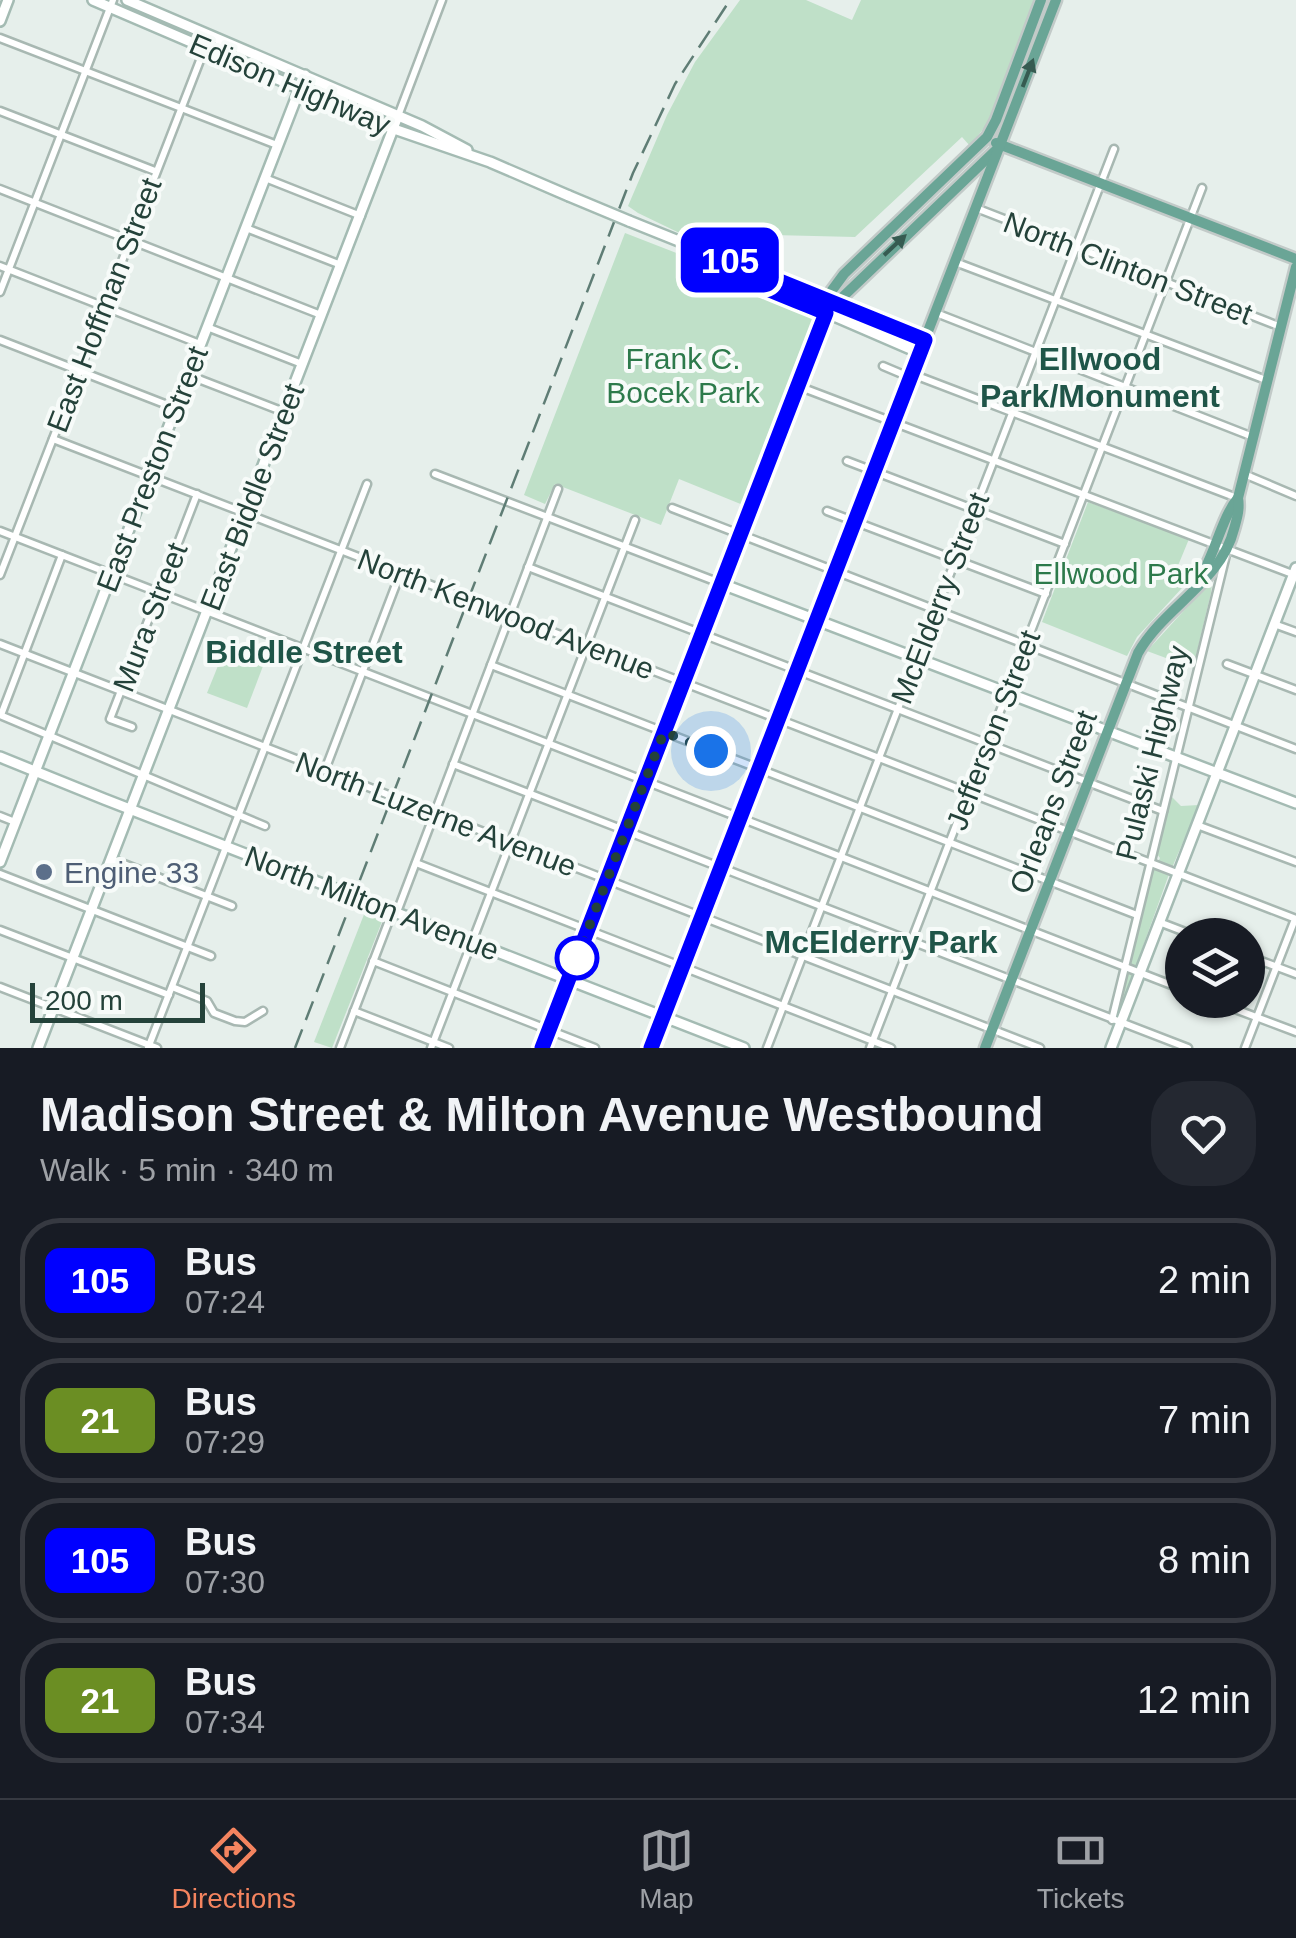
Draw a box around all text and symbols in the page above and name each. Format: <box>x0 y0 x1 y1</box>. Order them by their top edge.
street label: Edison Highway <box>185 27 395 141</box>
one-way arrow <box>1021 57 1036 87</box>
street label: East Hoffman Street <box>40 173 168 437</box>
street label: North Clinton Street <box>999 205 1258 331</box>
line badge: 105 <box>672 228 788 292</box>
one-way arrow <box>883 234 907 257</box>
text: 105 <box>701 241 759 280</box>
street label: East Preston Street <box>90 341 214 596</box>
district label: Ellwood Park/Monument <box>980 341 1220 414</box>
park label: Frank C. Bocek Park <box>606 342 761 409</box>
street label: East Biddle Street <box>194 378 311 615</box>
street label: McElderry Street <box>885 487 996 708</box>
street label: Mura Street <box>107 537 194 696</box>
street label: North Kenwood Avenue <box>353 542 659 686</box>
park label: Ellwood Park <box>1033 557 1210 590</box>
street label: Jefferson Street <box>940 625 1046 835</box>
district label: Biddle Street <box>205 634 403 670</box>
street label: Pulaski Highway <box>1109 642 1195 864</box>
street label: Orleans Street <box>1003 705 1103 898</box>
your location <box>686 726 736 776</box>
street label: North Luzerne Avenue <box>291 745 581 883</box>
street label: North Milton Avenue <box>240 839 504 967</box>
place label: Engine 33 <box>64 856 199 889</box>
marker: Engine 33 <box>33 861 55 883</box>
map controls <box>1165 918 1265 1018</box>
button: layers <box>1165 918 1265 1018</box>
district label: McElderry Park <box>764 924 998 960</box>
unlabelled marker <box>556 937 598 979</box>
scale bar <box>30 978 205 1023</box>
text: 200 m <box>45 985 123 1016</box>
button: heart <box>1151 1081 1256 1186</box>
text: Madison Street & Milton Avenue Westbound <box>40 1088 1044 1141</box>
text: Walk · 5 min · 340 m <box>40 1152 334 1188</box>
text: Bus <box>185 1241 257 1283</box>
text: 2 min <box>1158 1259 1251 1301</box>
text: 105 <box>71 1261 129 1300</box>
text: 07:24 <box>185 1284 265 1320</box>
text: Bus <box>185 1381 257 1423</box>
text: 7 min <box>1158 1399 1251 1441</box>
text: 21 <box>81 1401 119 1440</box>
text: 07:29 <box>185 1424 265 1460</box>
text: Bus <box>185 1521 257 1563</box>
text: 8 min <box>1158 1539 1251 1581</box>
text: 105 <box>71 1541 129 1580</box>
text: 07:30 <box>185 1564 265 1600</box>
text: Bus <box>185 1661 257 1703</box>
text: 12 min <box>1137 1679 1251 1721</box>
text: 21 <box>81 1681 119 1720</box>
text: 07:34 <box>185 1704 265 1740</box>
tab: Directions <box>171 1823 296 1915</box>
tab: Map <box>639 1823 694 1915</box>
tab: Tickets <box>1037 1823 1125 1915</box>

